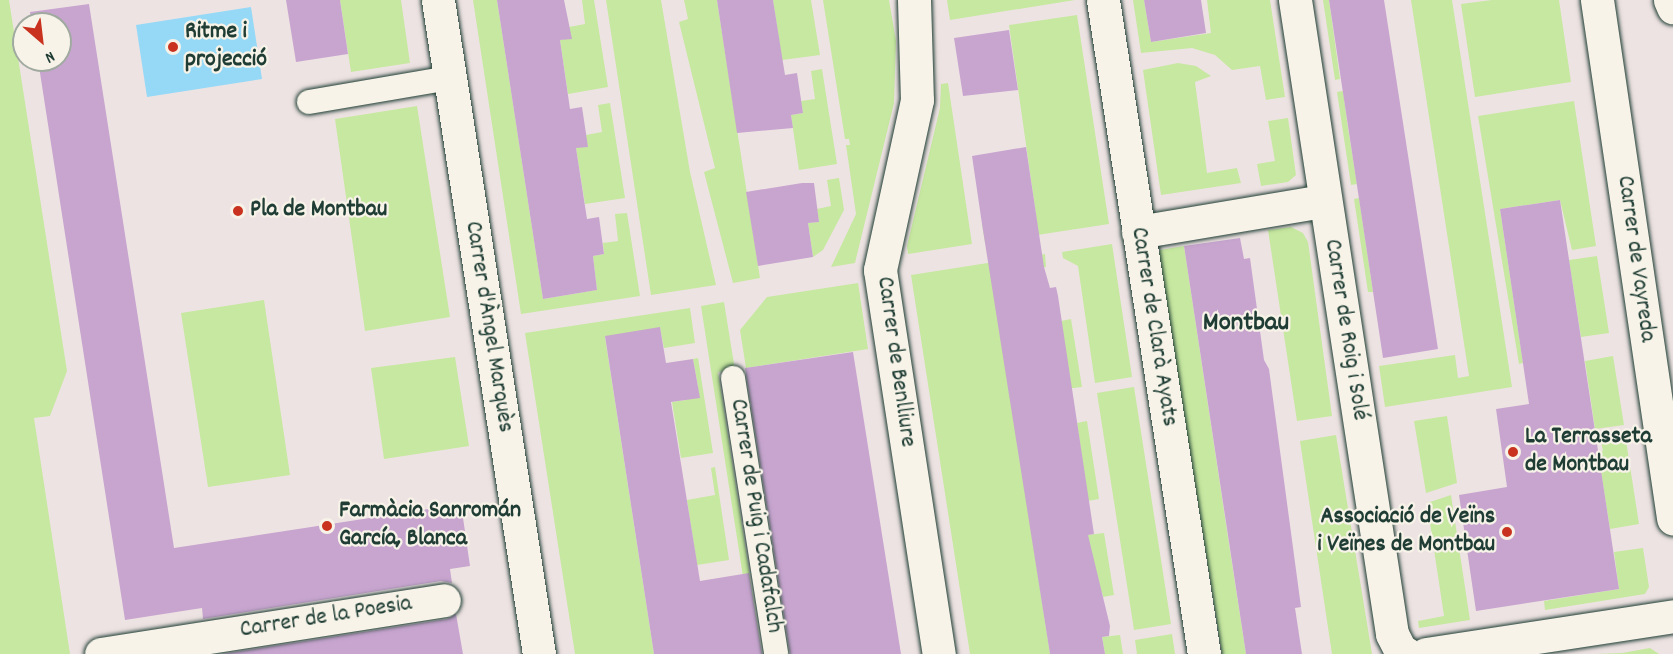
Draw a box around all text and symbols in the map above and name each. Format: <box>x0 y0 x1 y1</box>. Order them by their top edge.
north arrow <box>12 12 72 72</box>
place label: Ritme i projecció <box>185 19 267 75</box>
marker: Ritme i projecció <box>166 40 180 54</box>
text: N <box>41 45 59 69</box>
street label: Carrer de Vayreda <box>1609 174 1661 344</box>
place label: Pla de Montbau <box>250 197 387 225</box>
marker: Pla de Montbau <box>231 204 245 218</box>
street label: Carrer d'Àngel Marquès <box>457 219 519 435</box>
street label: Carrer de Clarà Ayats <box>1123 225 1183 429</box>
street label: Carrer de Roig i Solé <box>1316 237 1374 423</box>
street label: Carrer de Benlliure <box>869 275 921 449</box>
district label: Montbau <box>1203 308 1289 340</box>
street label: Carrer de Puig i Cadafalch <box>722 397 788 635</box>
place label: La Terrasseta de Montbau <box>1525 424 1652 480</box>
marker: La Terrasseta de Montbau <box>1506 445 1520 459</box>
place label: Farmàcia Sanromán García, Blanca <box>339 498 521 554</box>
place label: Associació de Veïns i Veïnes de Montbau <box>1317 504 1495 560</box>
marker: Farmàcia Sanromán García, Blanca <box>320 519 334 533</box>
marker: Associació de Veïns i Veïnes de Montbau <box>1500 525 1514 539</box>
street label: Carrer de la Poesia <box>238 590 414 646</box>

